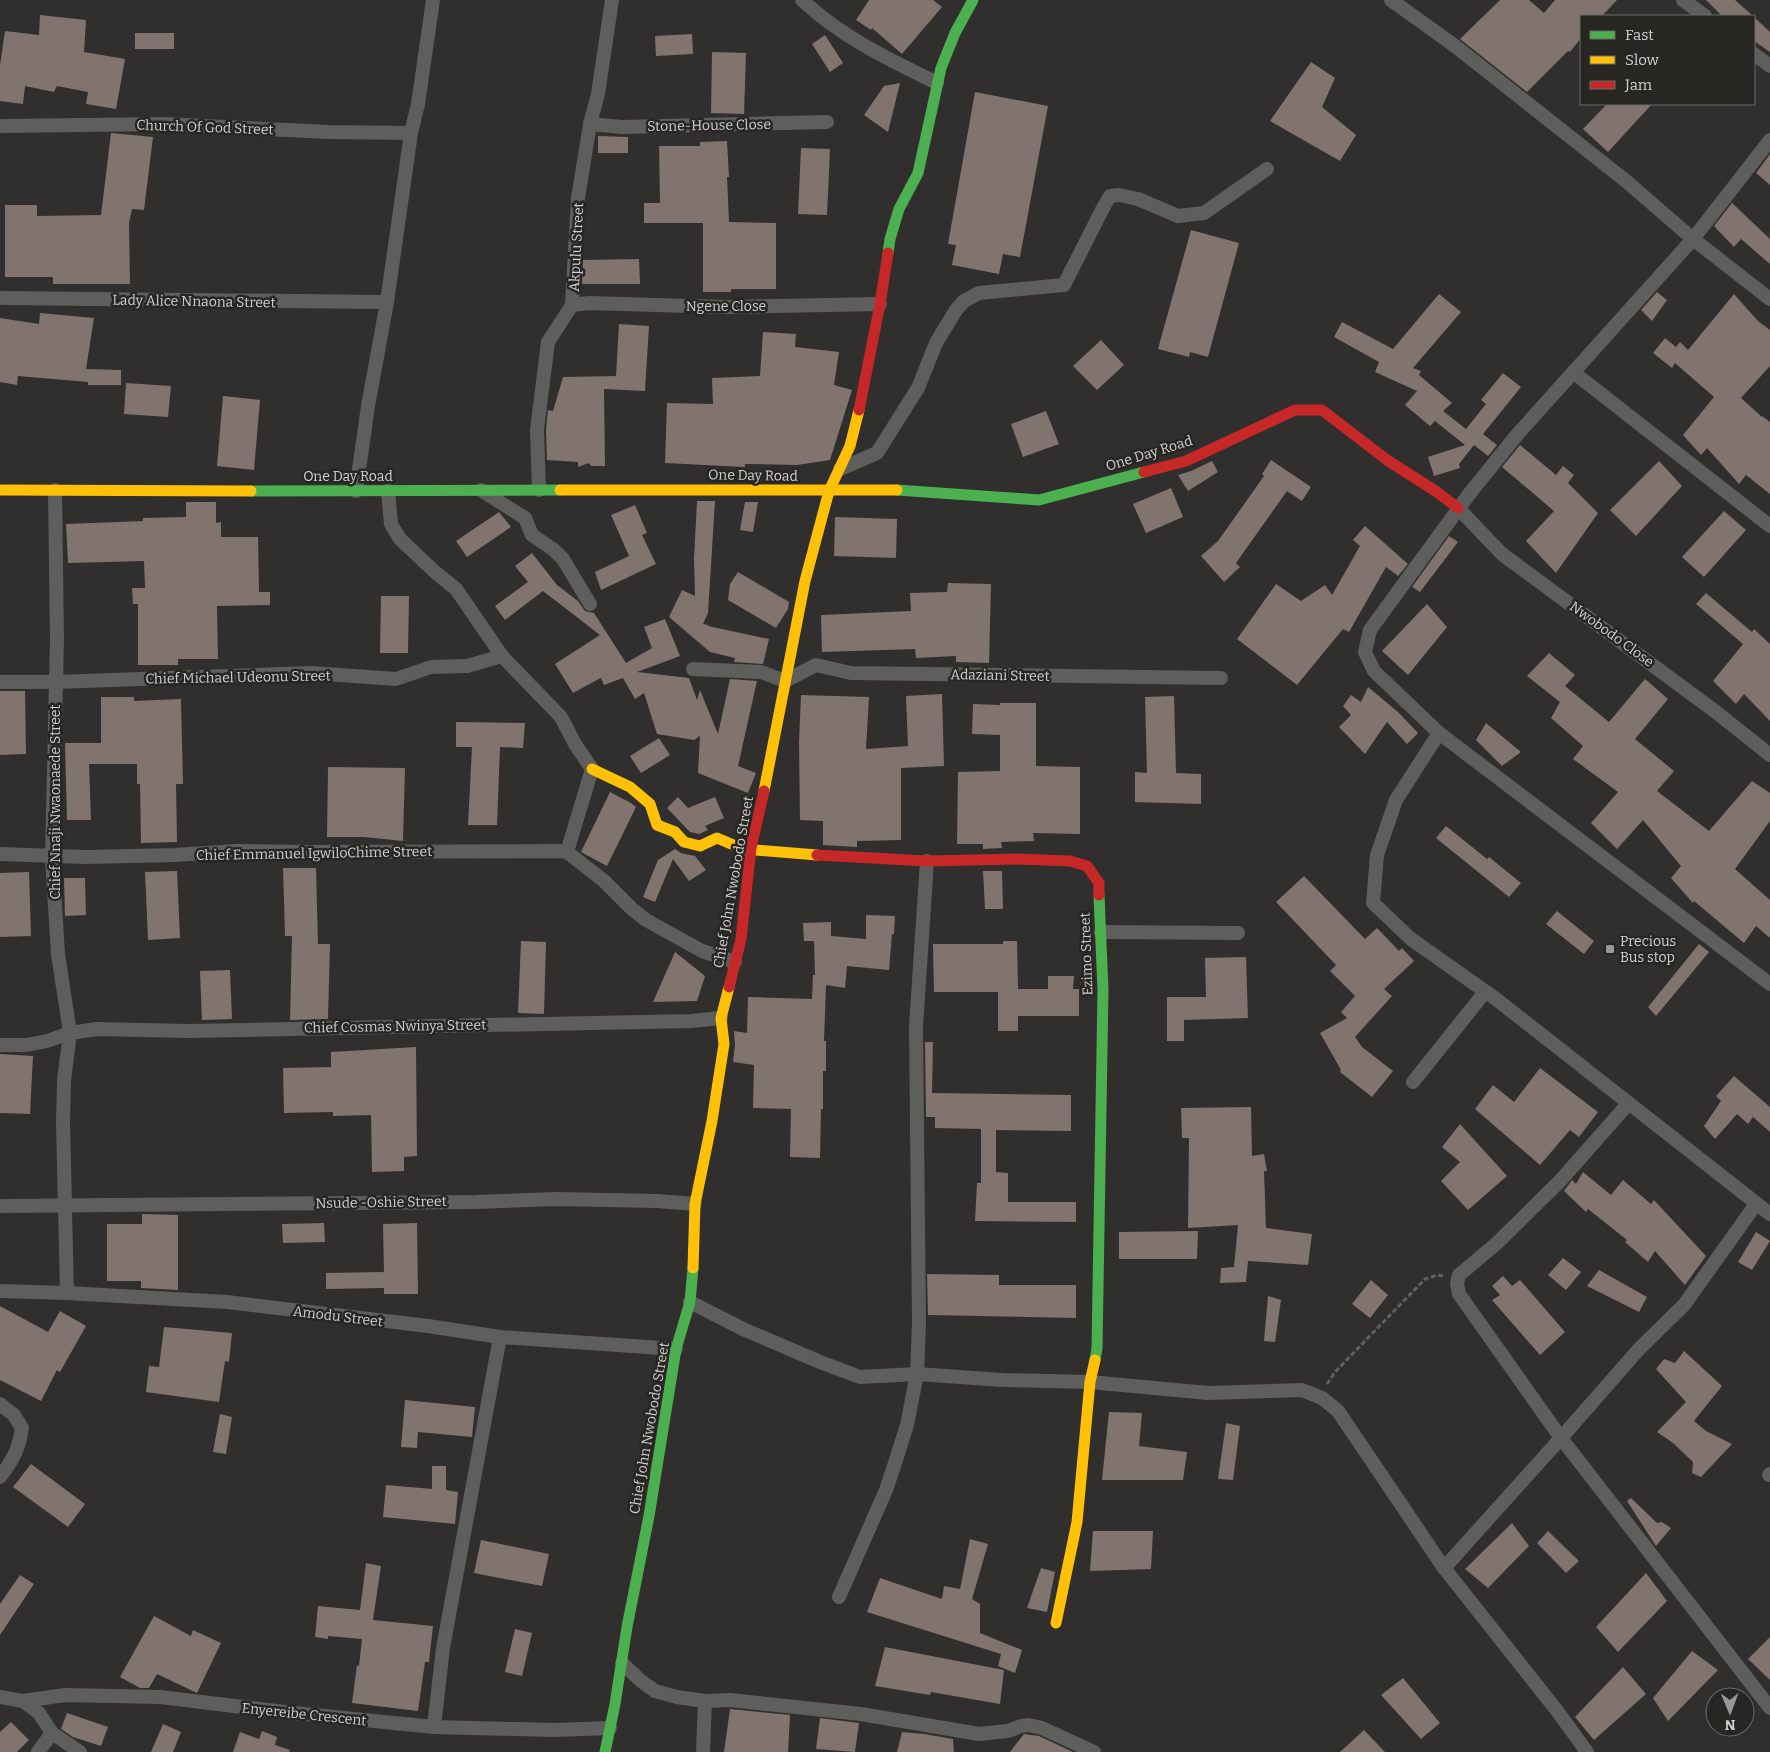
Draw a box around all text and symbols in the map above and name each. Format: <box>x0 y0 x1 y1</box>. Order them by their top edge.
legend <box>1580 15 1755 105</box>
text: Fast <box>1625 26 1654 44</box>
text: Slow <box>1625 51 1660 69</box>
text: Jam <box>1624 76 1653 94</box>
street label: Stone-House Close <box>647 116 771 135</box>
street label: Church Of God Street <box>136 117 274 138</box>
street label: Akpulu Street <box>566 202 587 292</box>
street label: Lady Alice Nnaona Street <box>112 292 276 311</box>
street label: Ngene Close <box>686 298 766 315</box>
street label: One Day Road <box>1104 432 1194 475</box>
street label: One Day Road <box>708 466 798 485</box>
street label: One Day Road <box>303 468 393 485</box>
street label: Nwobodo Close <box>1566 598 1657 671</box>
street label: Adaziani Street <box>950 666 1050 685</box>
street label: Chief Michael Udeonu Street <box>145 667 331 688</box>
street label: Chief Nnaji Nwaonaede Street <box>47 704 64 900</box>
street label: Chief John Nwobodo Street <box>710 795 757 969</box>
street label: Chief Emmanuel IgwiloChime Street <box>196 843 432 864</box>
street label: Ezimo Street <box>1077 912 1096 996</box>
place label: Precious Bus stop <box>1620 933 1676 966</box>
marker: Precious Bus stop <box>1604 943 1616 955</box>
street label: Chief Cosmas Nwinya Street <box>304 1016 486 1037</box>
street label: Nsude -Oshie Street <box>315 1193 447 1212</box>
street label: Amodu Street <box>292 1303 384 1330</box>
street label: Chief John Nwobodo Street <box>626 1341 673 1515</box>
north arrow <box>1705 1687 1755 1737</box>
street label: Enyereibe Crescent <box>241 1699 367 1730</box>
text: N <box>1724 1716 1736 1733</box>

